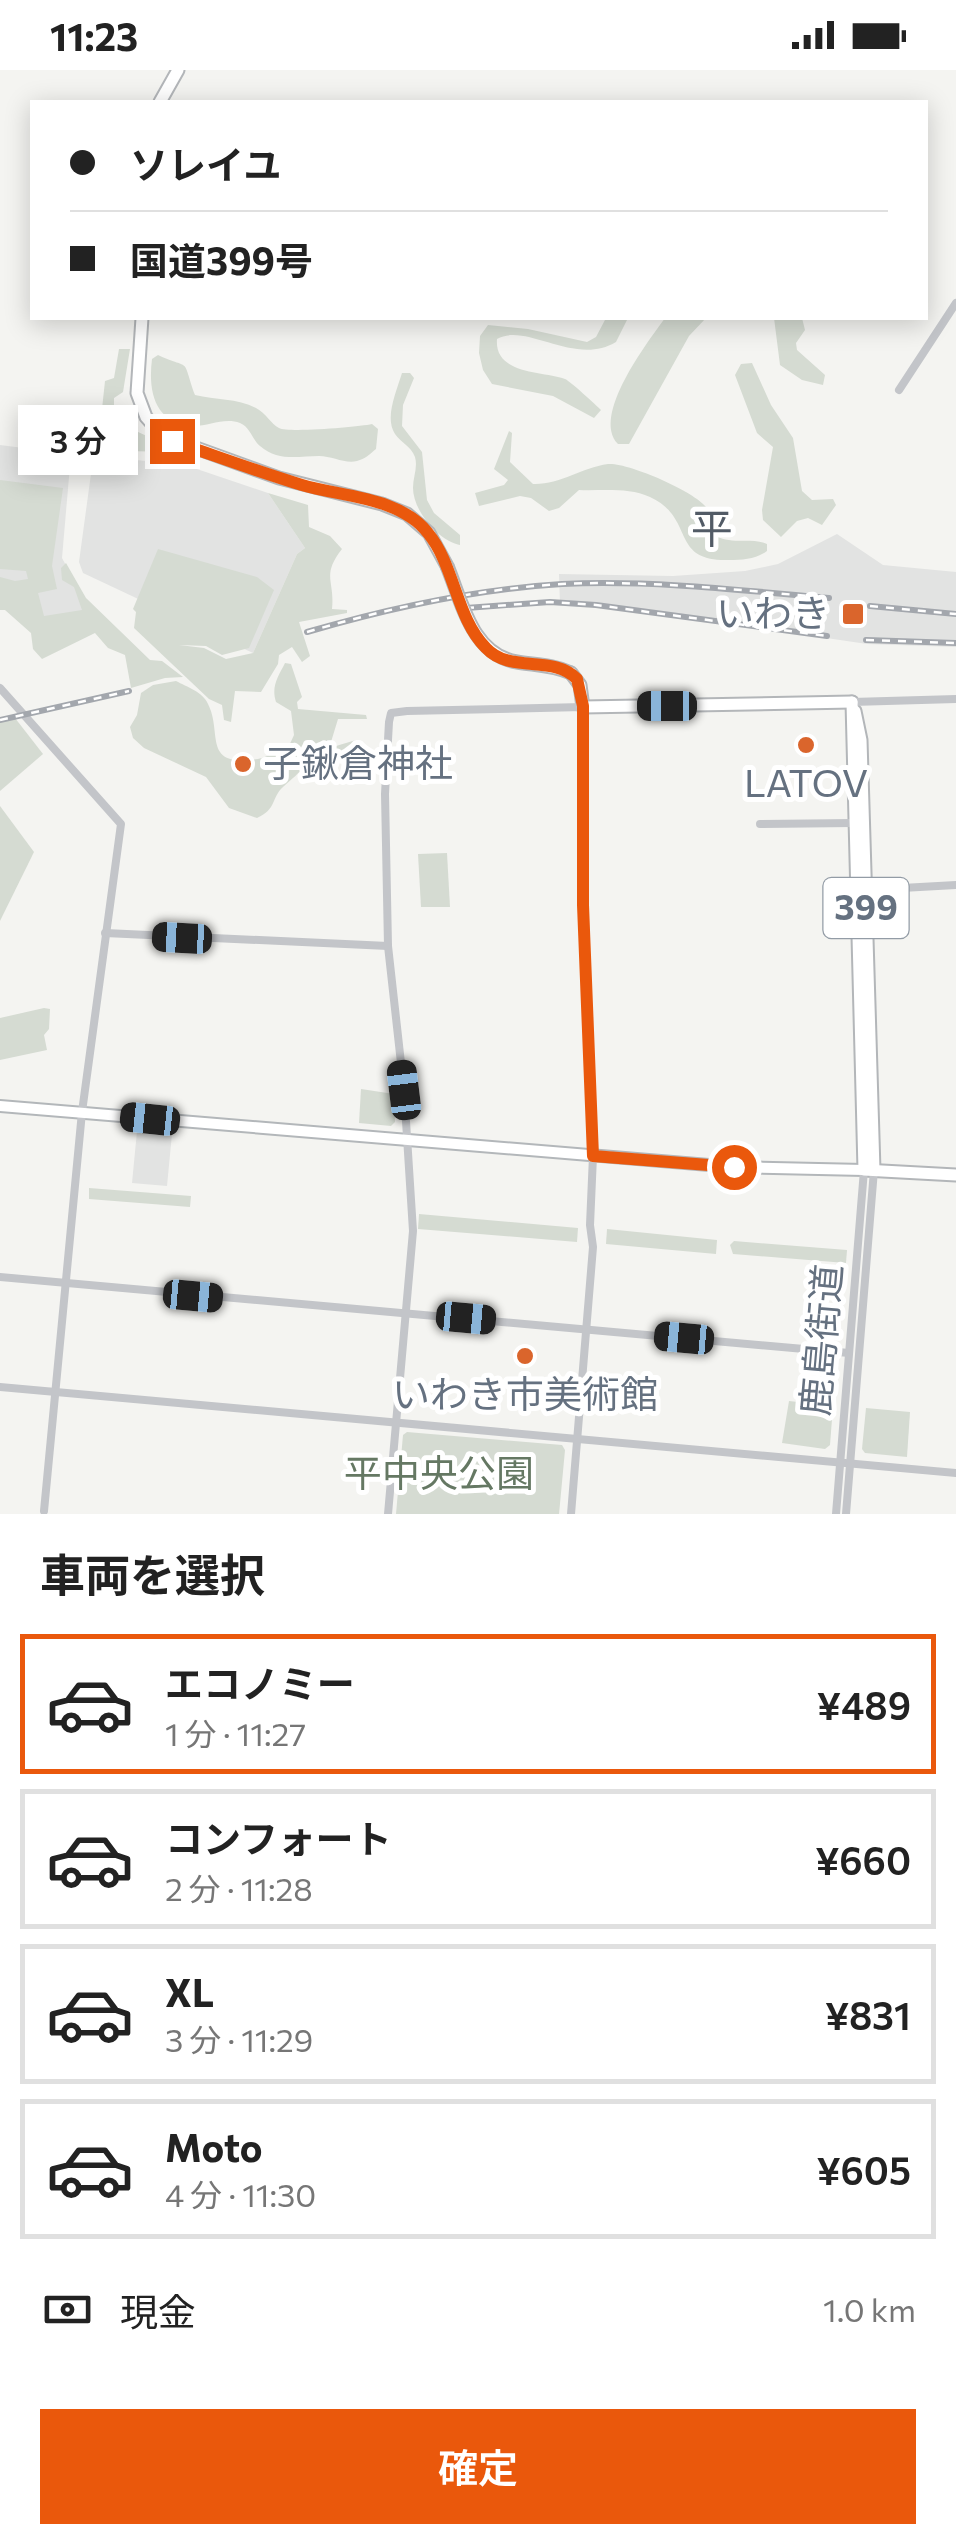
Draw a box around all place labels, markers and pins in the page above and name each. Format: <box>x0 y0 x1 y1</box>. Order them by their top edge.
place label: いわき <box>716 588 830 635</box>
marker: いわき <box>840 601 866 627</box>
marker: LATOV <box>795 734 817 756</box>
place label: 子鍬倉神社 <box>263 738 453 785</box>
marker: 子鍬倉神社 <box>232 753 254 775</box>
place label: LATOV <box>744 758 868 805</box>
marker: いわき市美術館 <box>514 1345 536 1367</box>
place label: いわき市美術館 <box>392 1369 658 1416</box>

